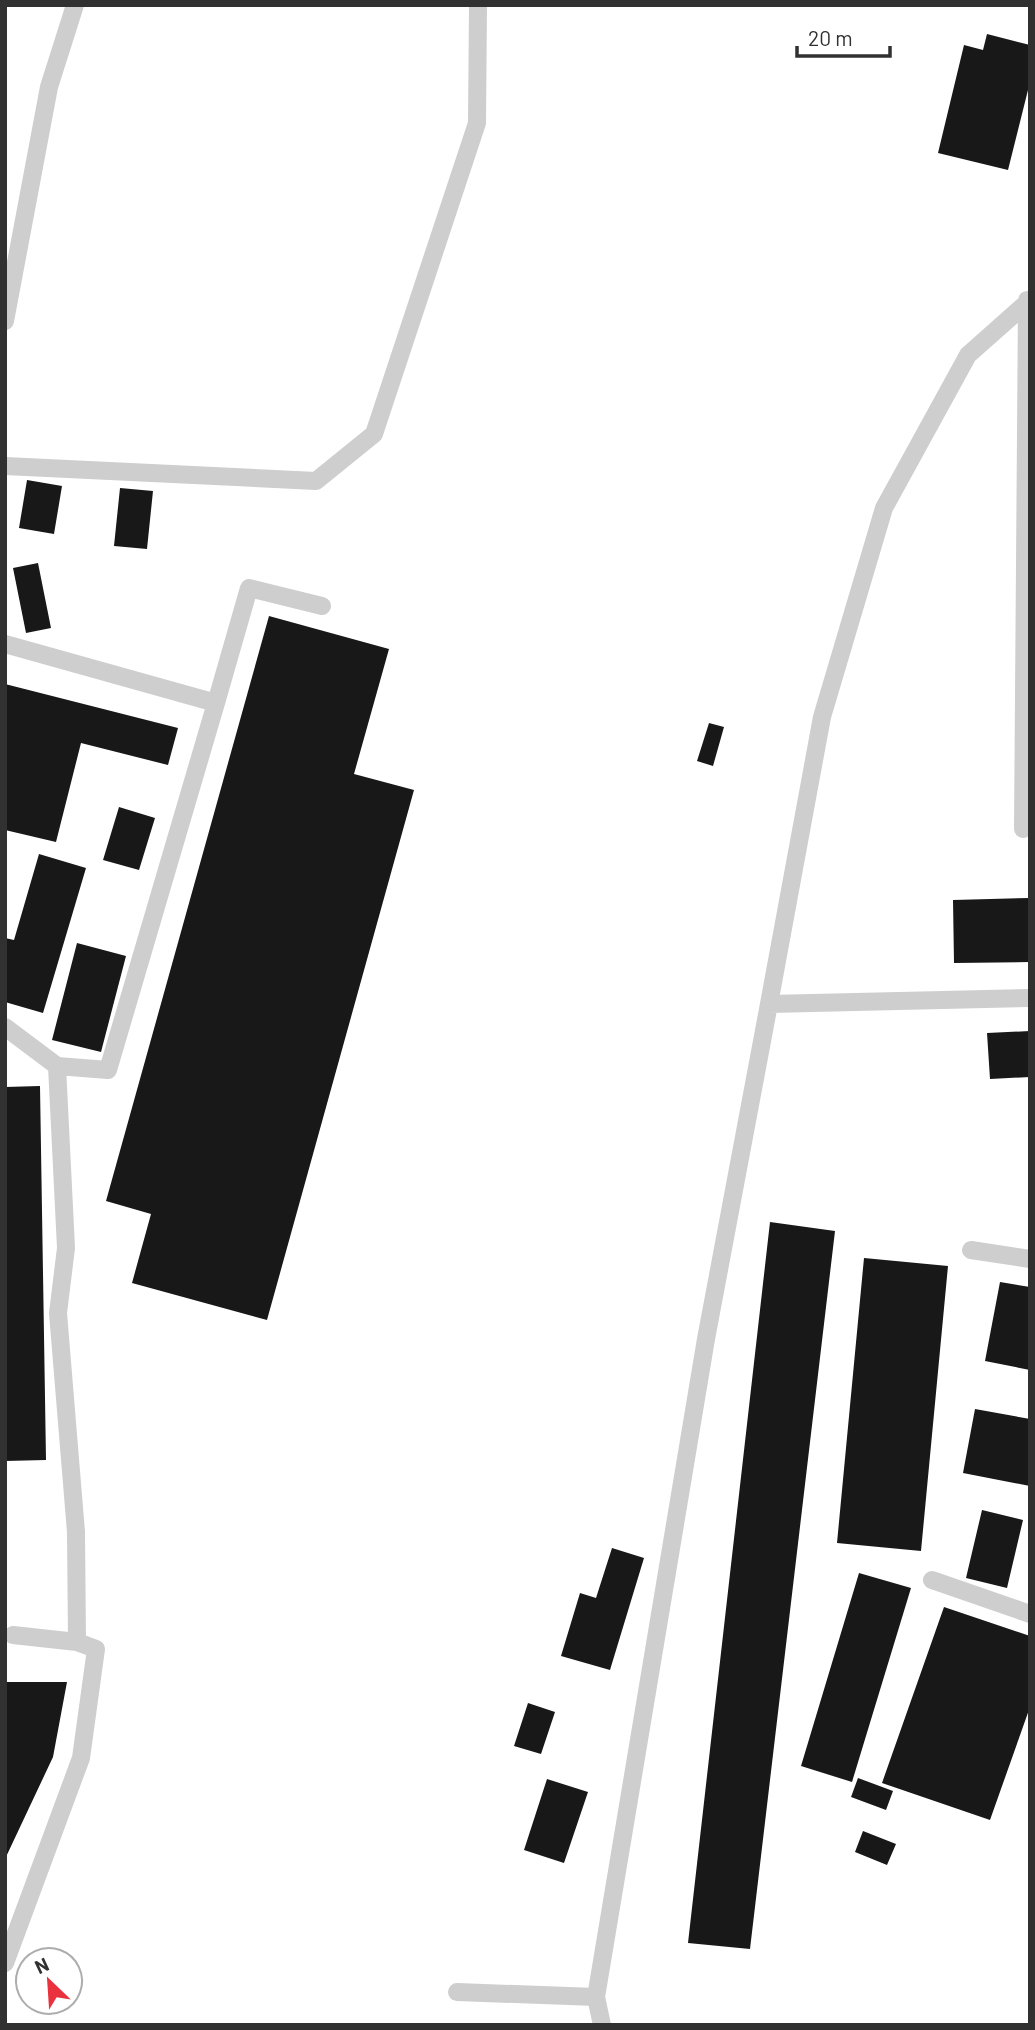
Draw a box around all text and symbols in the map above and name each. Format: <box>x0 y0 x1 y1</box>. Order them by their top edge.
scale bar <box>797 14 890 58</box>
text: 20 m <box>808 25 853 50</box>
north arrow <box>14 1946 84 2016</box>
text: N <box>31 1952 52 1978</box>

